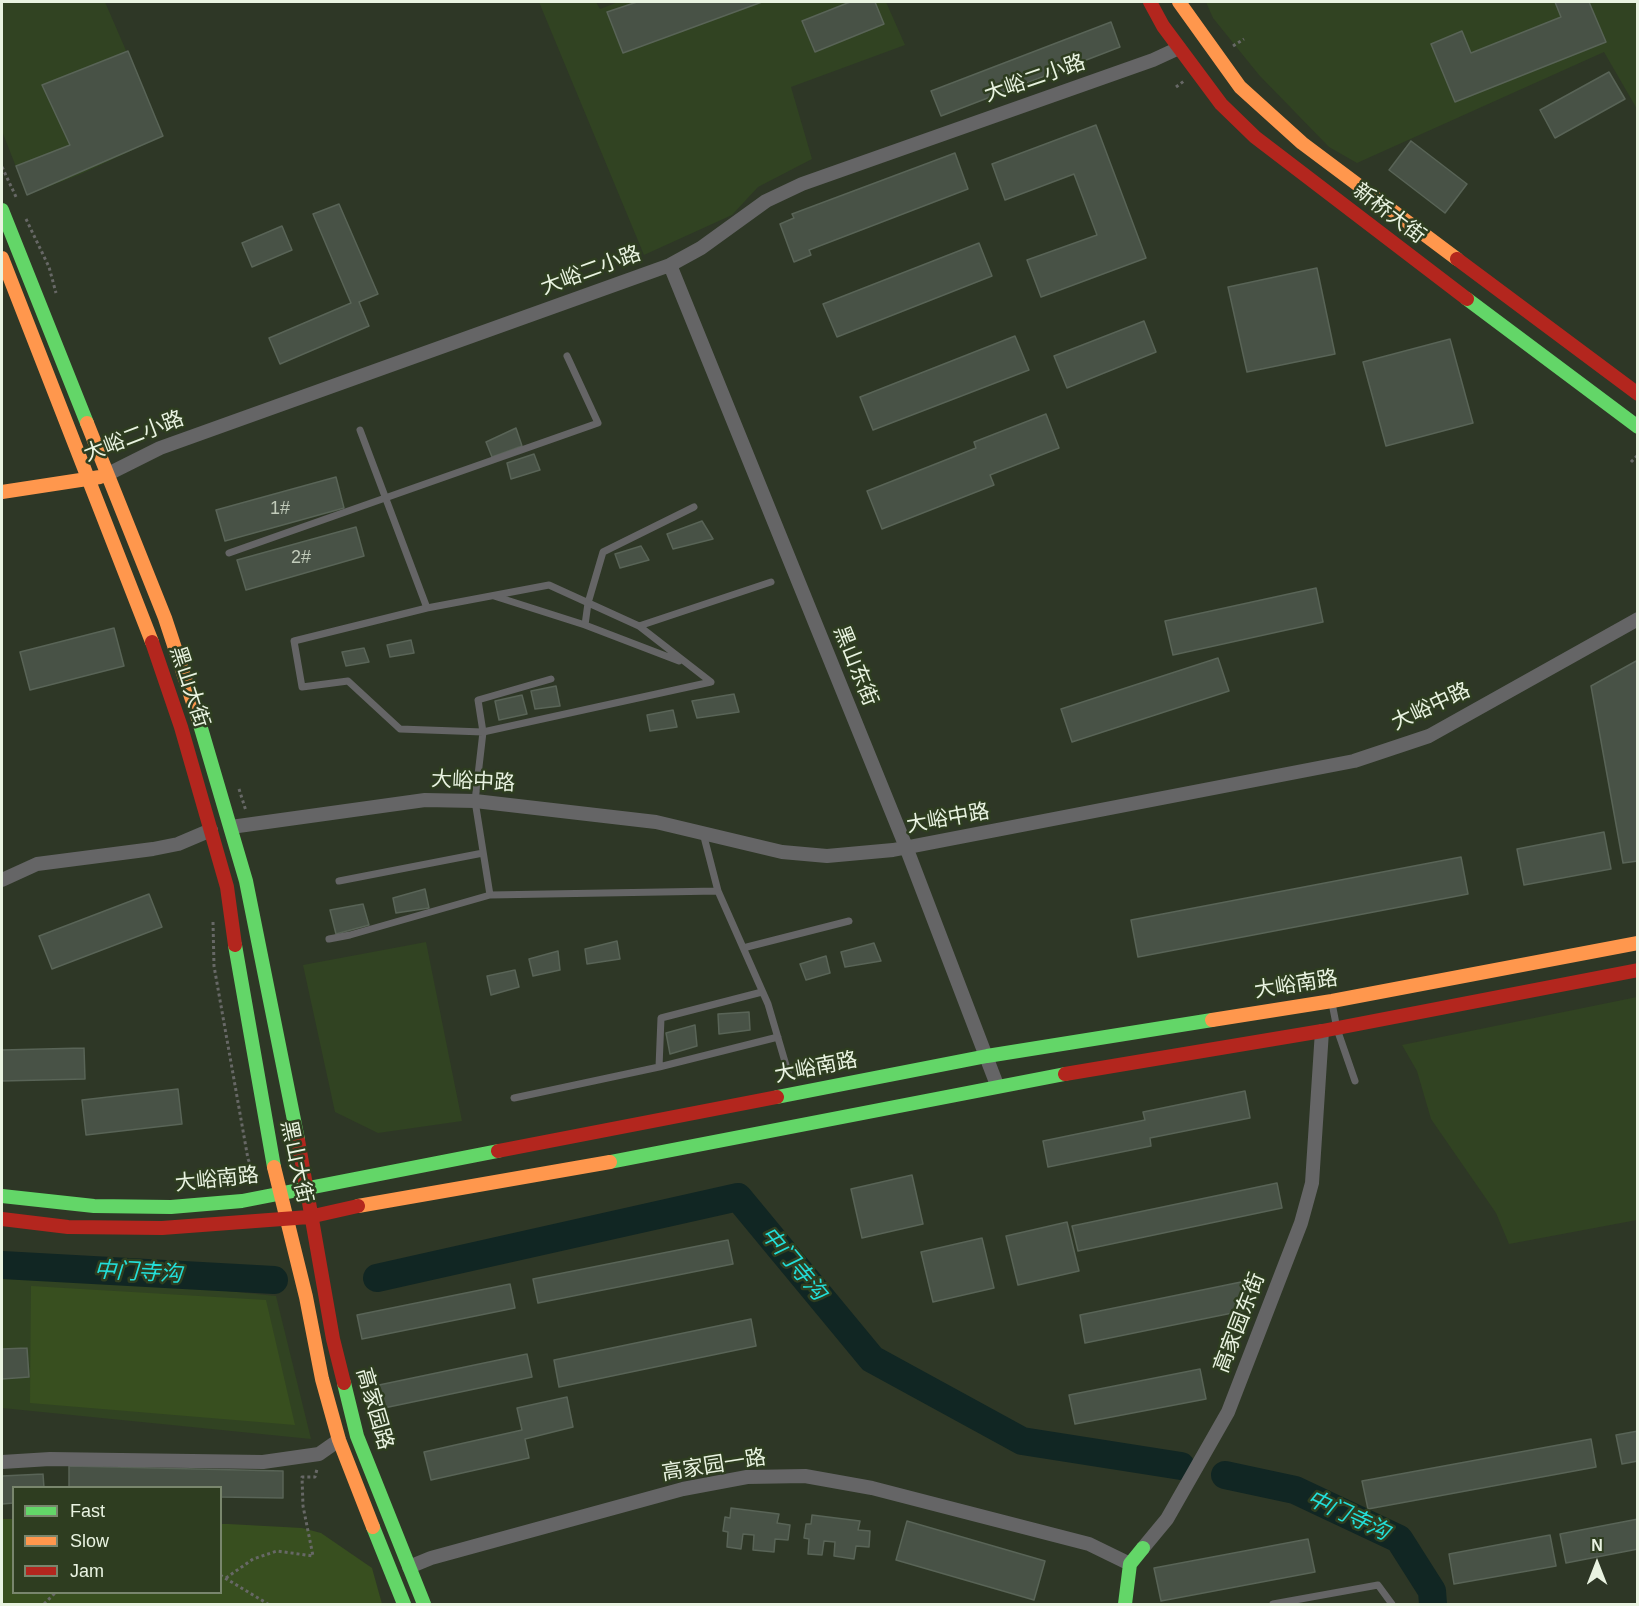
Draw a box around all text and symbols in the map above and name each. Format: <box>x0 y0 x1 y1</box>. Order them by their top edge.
street label: 大峪二小路 <box>981 50 1089 108</box>
street label: 新桥大街 <box>1348 179 1430 249</box>
street label: 大峪二小路 <box>537 241 645 301</box>
street label: 大峪二小路 <box>80 406 188 468</box>
house number: 1# <box>270 498 290 520</box>
house number: 2# <box>291 547 311 569</box>
street label: 黑山东街 <box>828 622 882 710</box>
street label: 黑山大街 <box>164 643 214 731</box>
street label: 大峪中路 <box>1388 678 1474 736</box>
street label: 大峪中路 <box>430 767 516 797</box>
street label: 大峪中路 <box>904 799 992 839</box>
street label: 大峪南路 <box>1253 966 1339 1004</box>
street label: 大峪南路 <box>772 1048 860 1088</box>
street label: 黑山大街 <box>275 1118 317 1206</box>
street label: 大峪南路 <box>174 1163 260 1197</box>
water label: 中门寺沟 <box>755 1222 831 1306</box>
water label: 中门寺沟 <box>93 1258 183 1288</box>
street label: 高家园东街 <box>1209 1269 1271 1377</box>
street label: 高家园路 <box>350 1365 398 1453</box>
street label: 高家园一路 <box>660 1445 768 1487</box>
water label: 中门寺沟 <box>1303 1485 1393 1547</box>
legend <box>12 1486 222 1594</box>
text: Fast <box>70 1501 105 1521</box>
text: Slow <box>70 1531 109 1551</box>
north arrow <box>1567 1534 1627 1594</box>
text: N <box>1591 1537 1603 1554</box>
text: Jam <box>70 1561 104 1581</box>

